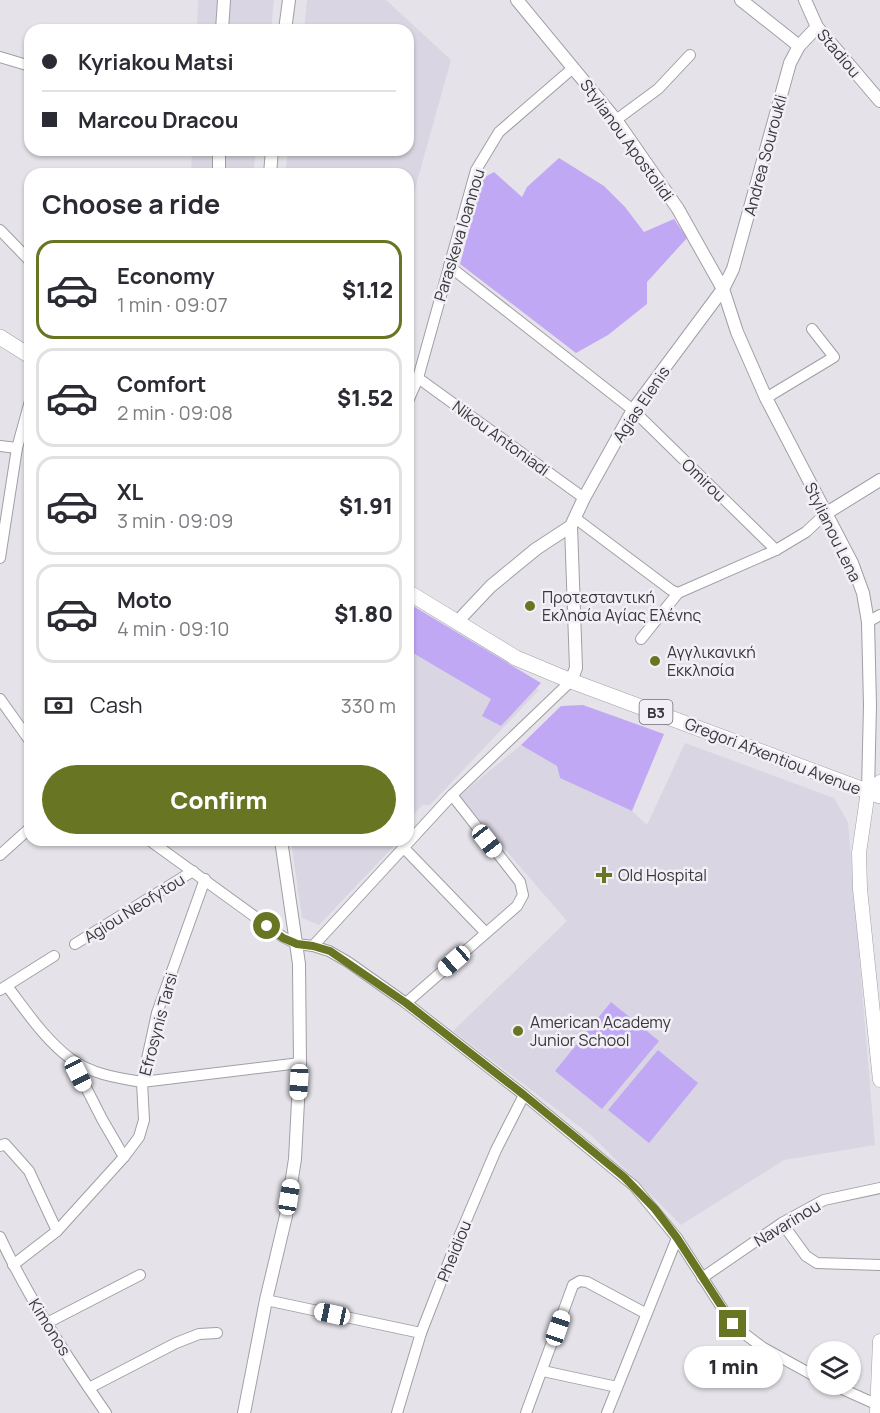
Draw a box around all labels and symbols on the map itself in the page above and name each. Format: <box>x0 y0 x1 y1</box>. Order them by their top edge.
street label: Stadiou <box>812 24 866 82</box>
street label: Stylianou Apostolidi <box>575 74 679 206</box>
street label: Andrea Souroukli <box>738 92 792 218</box>
street label: Paraskeva Ioannou <box>428 166 490 304</box>
street label: Agias Elenis <box>607 362 675 446</box>
street label: Nikou Antoniadi <box>448 395 554 481</box>
street label: Omirou <box>677 454 731 506</box>
street label: Stylianou Lena <box>799 479 867 585</box>
place label: Προτεσταντική Εκλησία Αγίας Ελένης <box>542 586 702 626</box>
marker: Προτεσταντική Εκλησία Αγίας Ελένης <box>523 599 537 613</box>
place label: Αγγλικανική Εκκλησία <box>667 641 756 681</box>
marker: Αγγλικανική Εκκλησία <box>648 654 662 668</box>
road number: B3 <box>640 700 672 724</box>
street label: Gregori Afxentiou Avenue <box>682 712 864 800</box>
car <box>469 821 505 861</box>
place label: Old Hospital <box>618 864 707 886</box>
marker: Old Hospital <box>595 866 613 884</box>
street label: Agiou Neofytou <box>79 868 189 948</box>
route start <box>253 912 280 939</box>
car <box>435 942 473 980</box>
street label: Efrosynis Tarsi <box>134 970 182 1078</box>
place label: American Academy Junior School <box>530 1011 672 1051</box>
marker: American Academy Junior School <box>511 1024 525 1038</box>
car <box>62 1054 94 1094</box>
car <box>289 1064 309 1100</box>
car <box>277 1178 301 1216</box>
street label: Navarinou <box>750 1195 824 1251</box>
street label: Pheidiou <box>432 1217 476 1285</box>
street label: Kimonos <box>24 1294 76 1360</box>
car <box>313 1301 351 1327</box>
car <box>544 1308 572 1348</box>
route end <box>719 1310 746 1337</box>
callout: 1 min <box>684 1345 783 1387</box>

